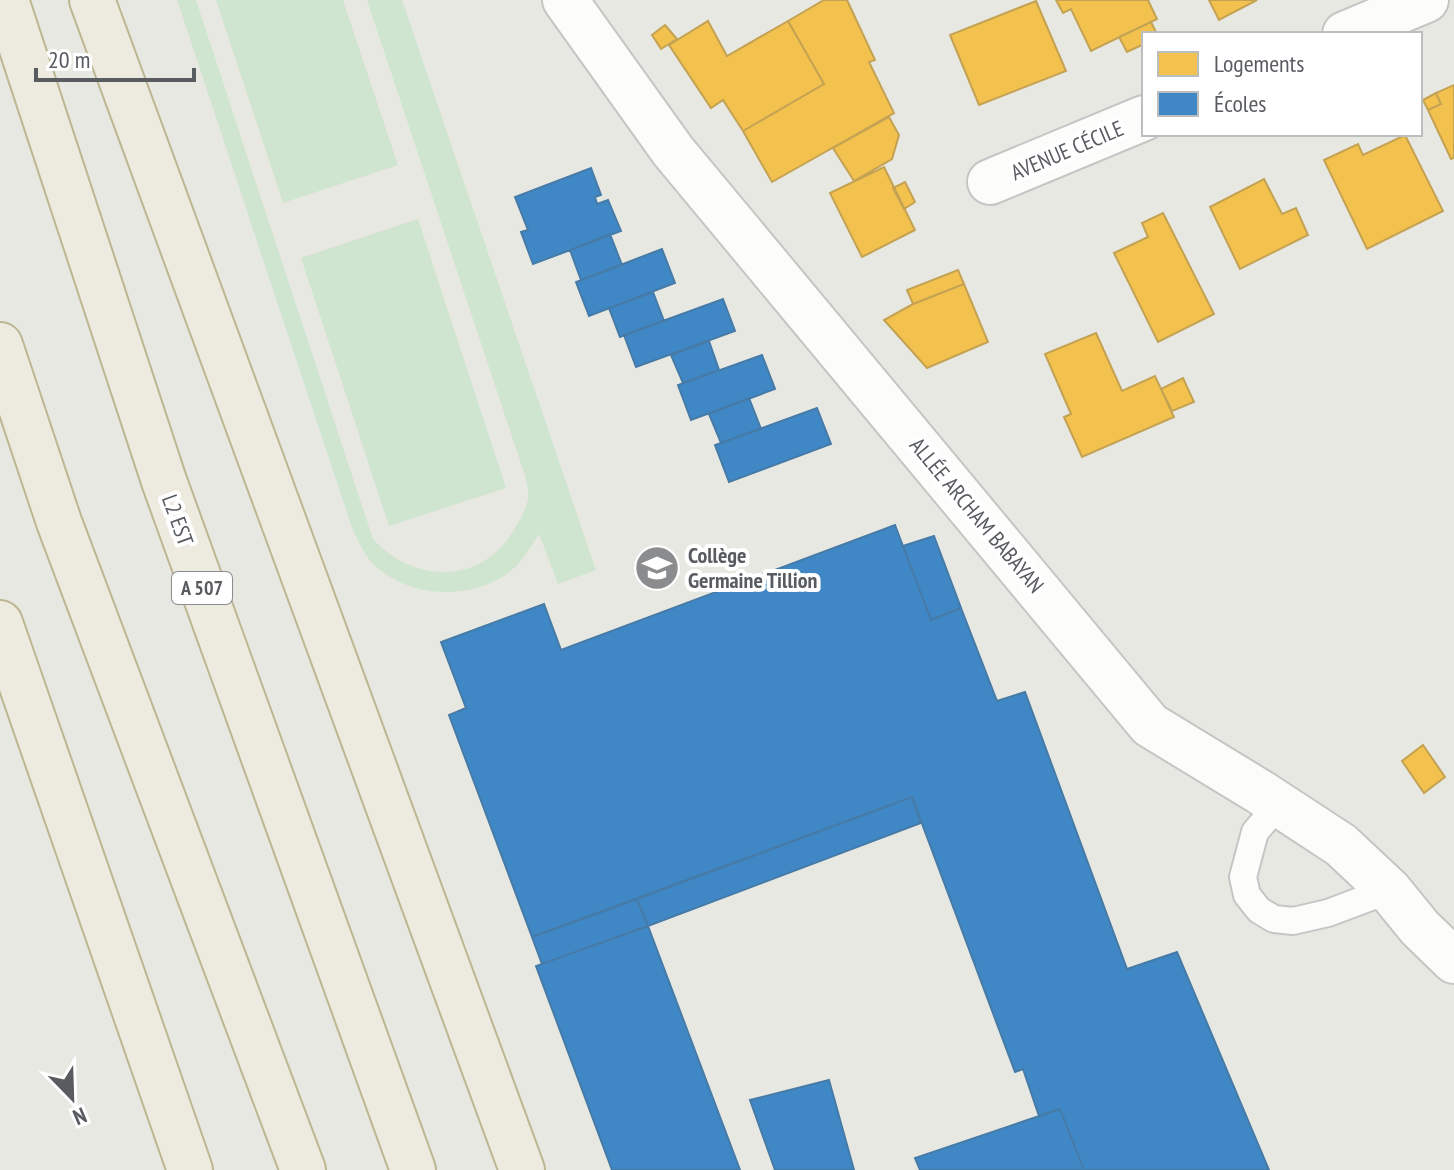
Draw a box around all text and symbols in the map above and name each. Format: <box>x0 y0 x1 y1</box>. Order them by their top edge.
scale bar <box>36 32 194 82</box>
legend <box>1142 32 1422 136</box>
text: 20 m <box>48 44 90 75</box>
text: Logements <box>1214 48 1304 79</box>
text: Écoles <box>1214 88 1266 119</box>
street label: AVENUE CÉCILE <box>1006 114 1128 186</box>
street label: ALLÉE ARCHAM BABAYAN <box>904 432 1050 598</box>
street label: L2 EST <box>156 491 200 550</box>
place label: Collège Germaine Tillion <box>688 541 817 594</box>
school or university icon: Collège Germaine Tillion <box>633 544 681 592</box>
road number: A 507 <box>172 572 232 604</box>
north arrow <box>32 1058 112 1138</box>
text: N <box>69 1101 91 1132</box>

